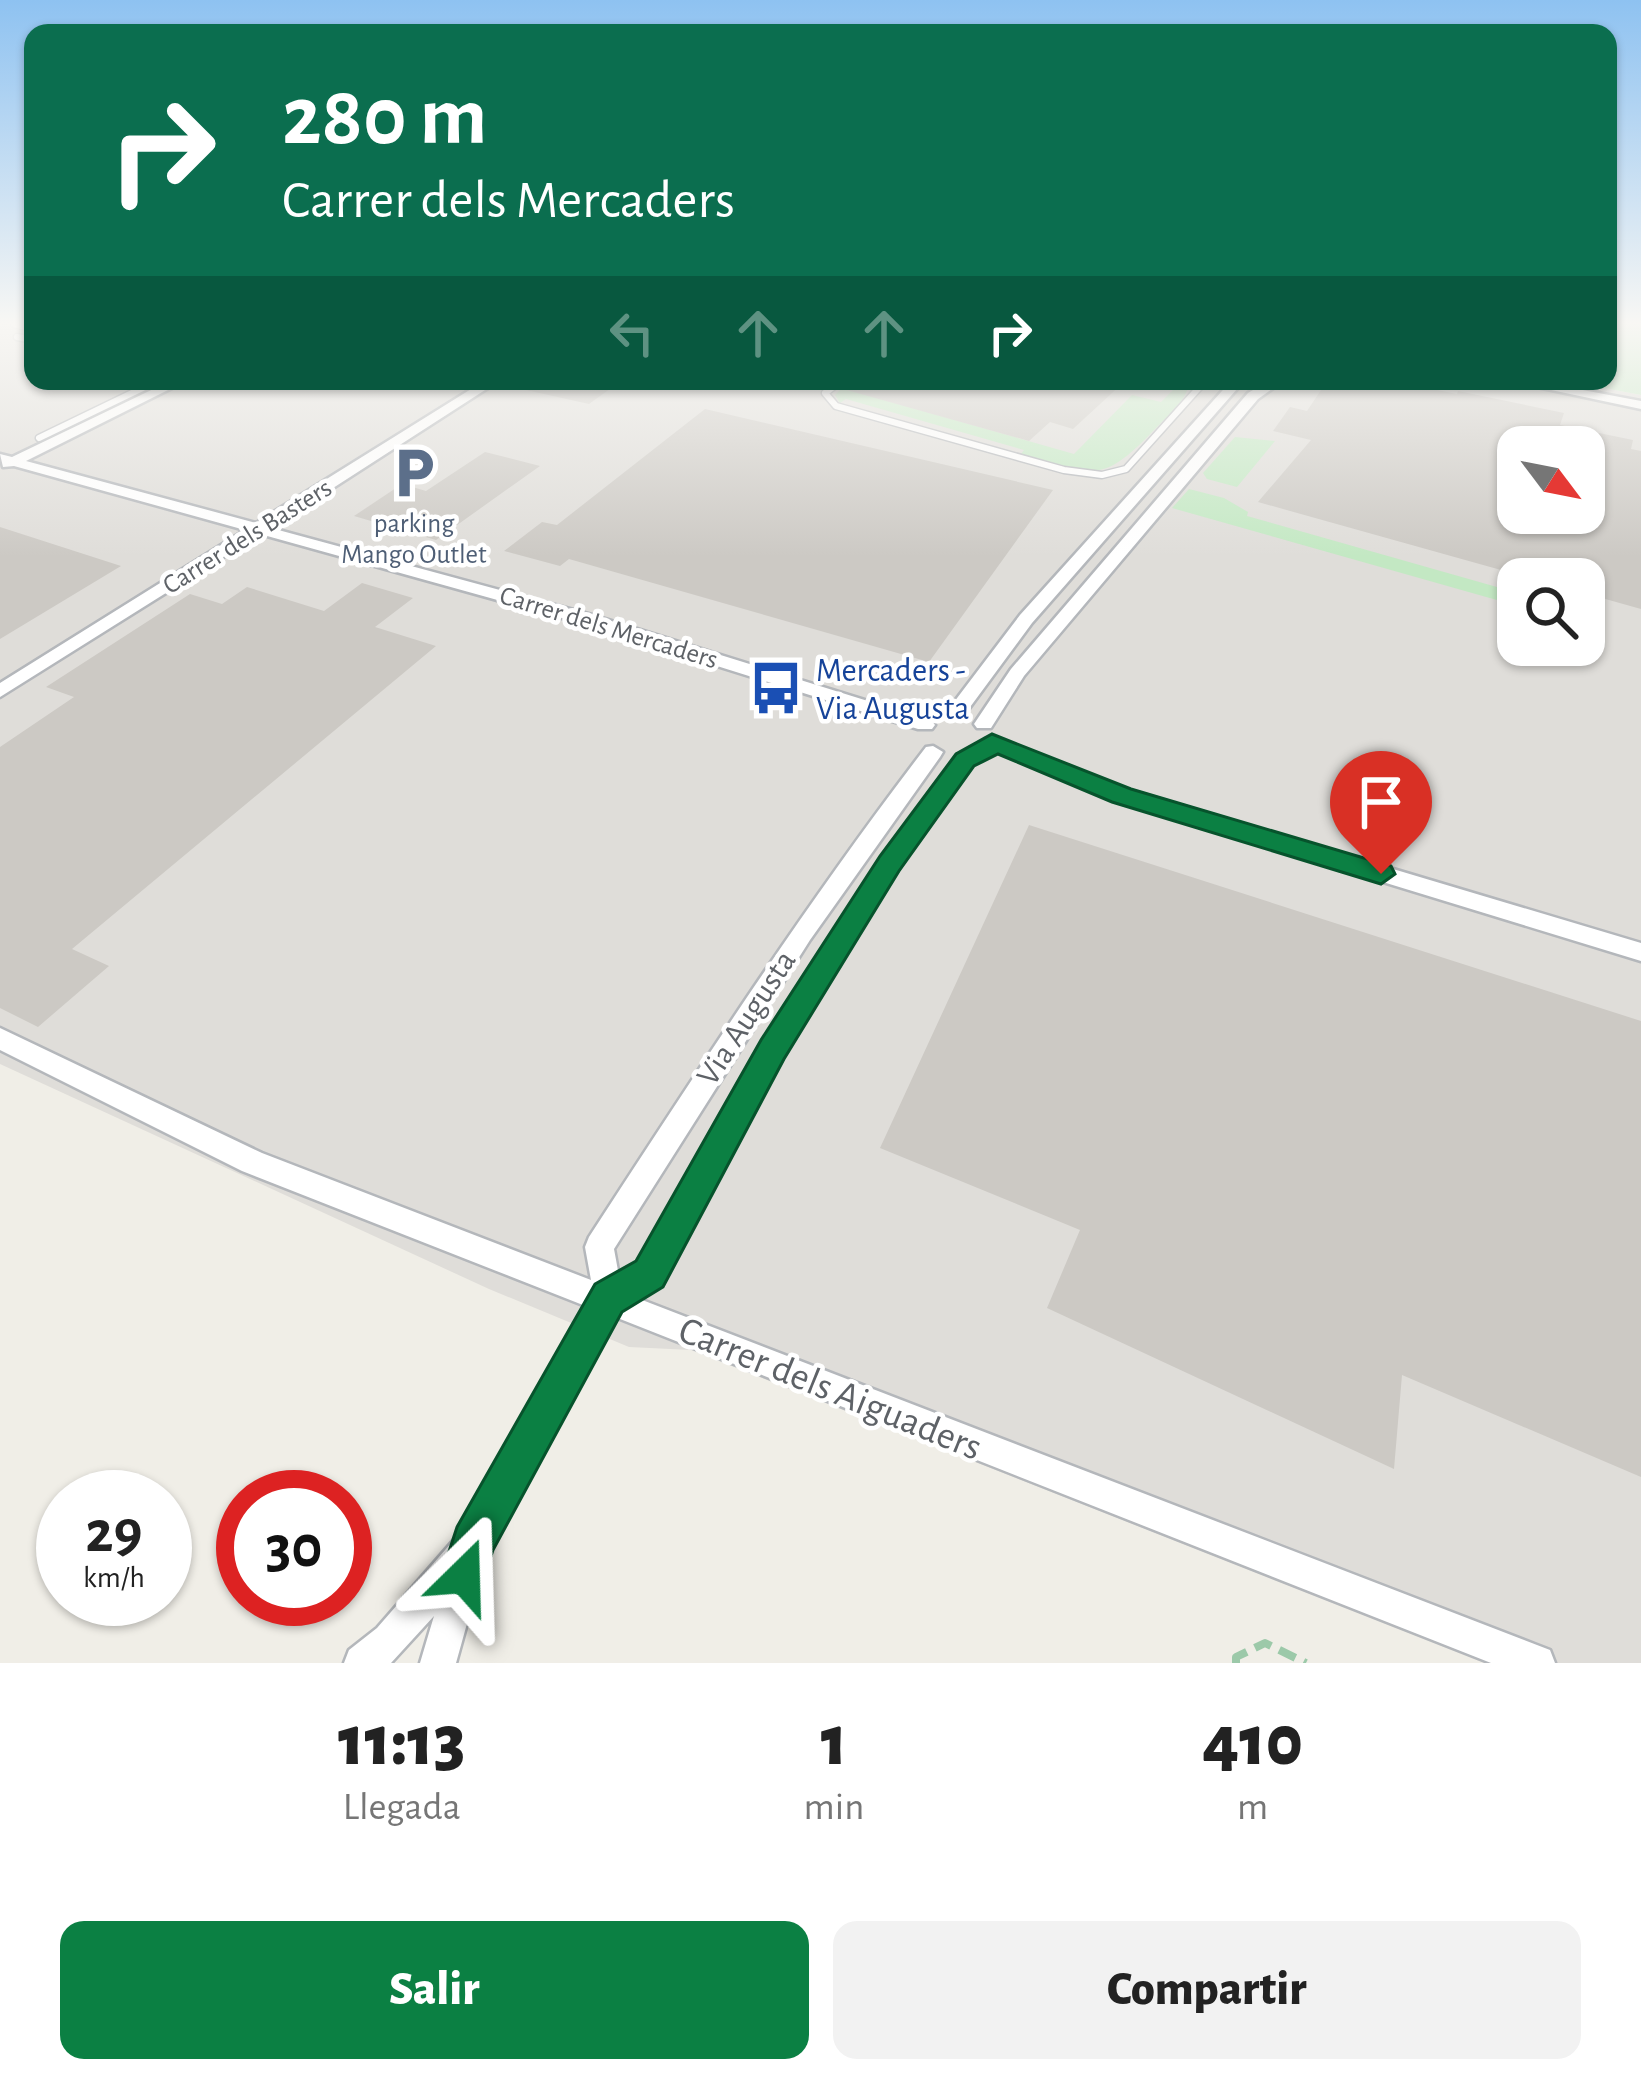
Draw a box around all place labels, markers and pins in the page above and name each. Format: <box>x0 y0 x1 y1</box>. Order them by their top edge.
parking icon: parking Mango Outlet <box>385 444 443 502</box>
place label: parking Mango Outlet <box>341 510 487 568</box>
place label: Mercaders - Via Augusta <box>816 655 969 726</box>
bus stop icon: Mercaders - Via Augusta <box>747 659 805 717</box>
pin <box>1330 751 1432 874</box>

